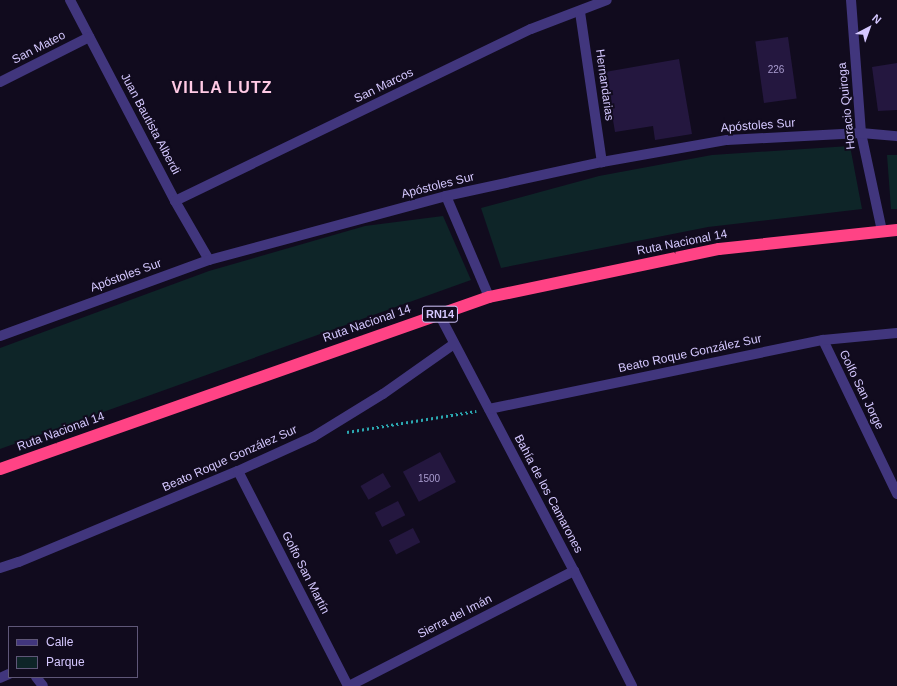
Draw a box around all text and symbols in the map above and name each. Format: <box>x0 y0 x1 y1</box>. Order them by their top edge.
north arrow <box>849 8 889 48</box>
text: N <box>870 12 884 26</box>
street label: San Mateo <box>10 28 68 68</box>
street label: Hernandarias <box>592 48 616 122</box>
street label: Horacio Quiroga <box>835 62 859 150</box>
house number: 226 <box>768 64 784 76</box>
street label: San Marcos <box>352 65 416 107</box>
street label: Juan Bautista Alberdi <box>117 71 183 177</box>
district label: VILLA LUTZ <box>171 78 273 98</box>
street label: Apóstoles Sur <box>720 116 796 136</box>
street label: Apóstoles Sur <box>400 170 476 202</box>
street label: Ruta Nacional 14 <box>635 227 729 259</box>
street label: Apóstoles Sur <box>88 256 164 296</box>
street label: Ruta Nacional 14 <box>321 302 413 346</box>
road number: RN14 <box>421 305 459 323</box>
street label: Beato Roque González Sur <box>617 332 763 376</box>
street label: Golfo San Jorge <box>836 348 886 432</box>
street label: Ruta Nacional 14 <box>15 409 107 455</box>
street label: Beato Roque González Sur <box>160 423 300 495</box>
street label: Bahía de los Camarones <box>511 432 585 556</box>
house number: 1500 <box>418 473 440 485</box>
street label: Golfo San Martín <box>278 529 332 617</box>
street label: Sierra del Imán <box>415 592 495 642</box>
legend <box>8 626 138 678</box>
text: Calle <box>46 635 73 649</box>
text: Parque <box>46 655 85 669</box>

